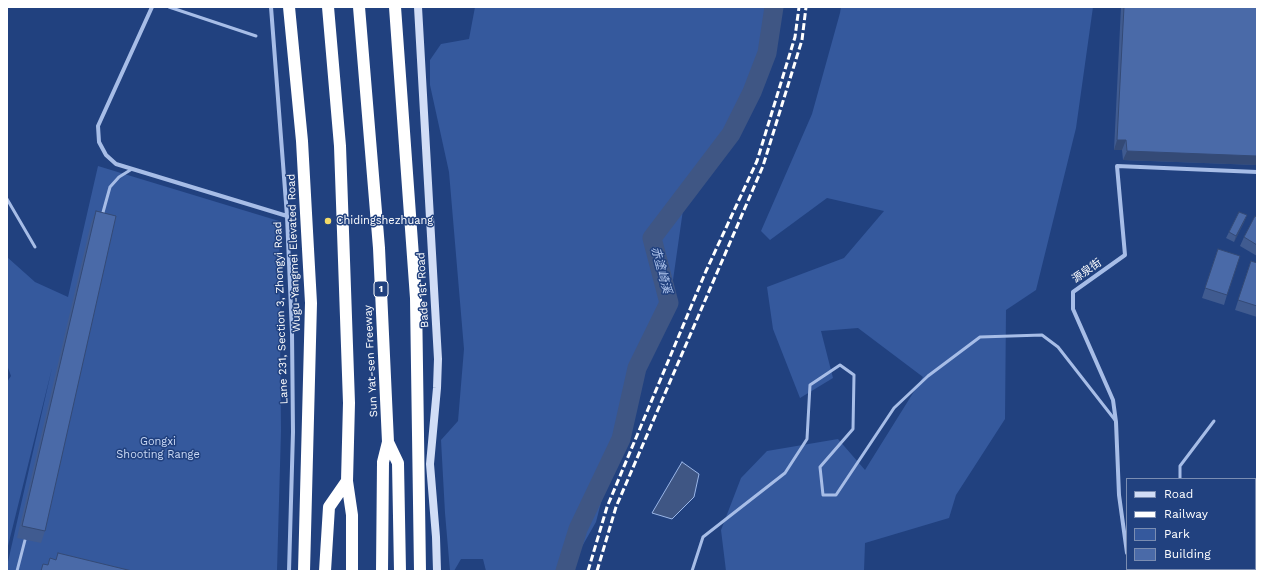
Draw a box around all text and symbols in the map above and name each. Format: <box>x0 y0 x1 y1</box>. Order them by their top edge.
street label: Wugu-Yangmei Elevated Road <box>285 173 303 333</box>
place label: Chidingshezhuang <box>336 214 433 228</box>
marker: Chidingshezhuang <box>323 216 333 226</box>
street label: Lane 231, Section 3, Zhongyi Road <box>271 221 291 405</box>
water label: 赤塗崎溪 <box>648 245 674 295</box>
street label: Bade 1st Road <box>414 252 432 328</box>
street label: 源泉街 <box>1070 256 1104 286</box>
road number: 1 <box>374 281 388 297</box>
street label: Sun Yat-sen Freeway <box>361 305 381 417</box>
park label: Gongxi Shooting Range <box>116 435 200 461</box>
legend <box>1126 478 1256 570</box>
text: Road <box>1164 487 1193 501</box>
text: Railway <box>1164 507 1208 521</box>
text: Park <box>1164 527 1190 541</box>
text: Building <box>1164 547 1211 561</box>

